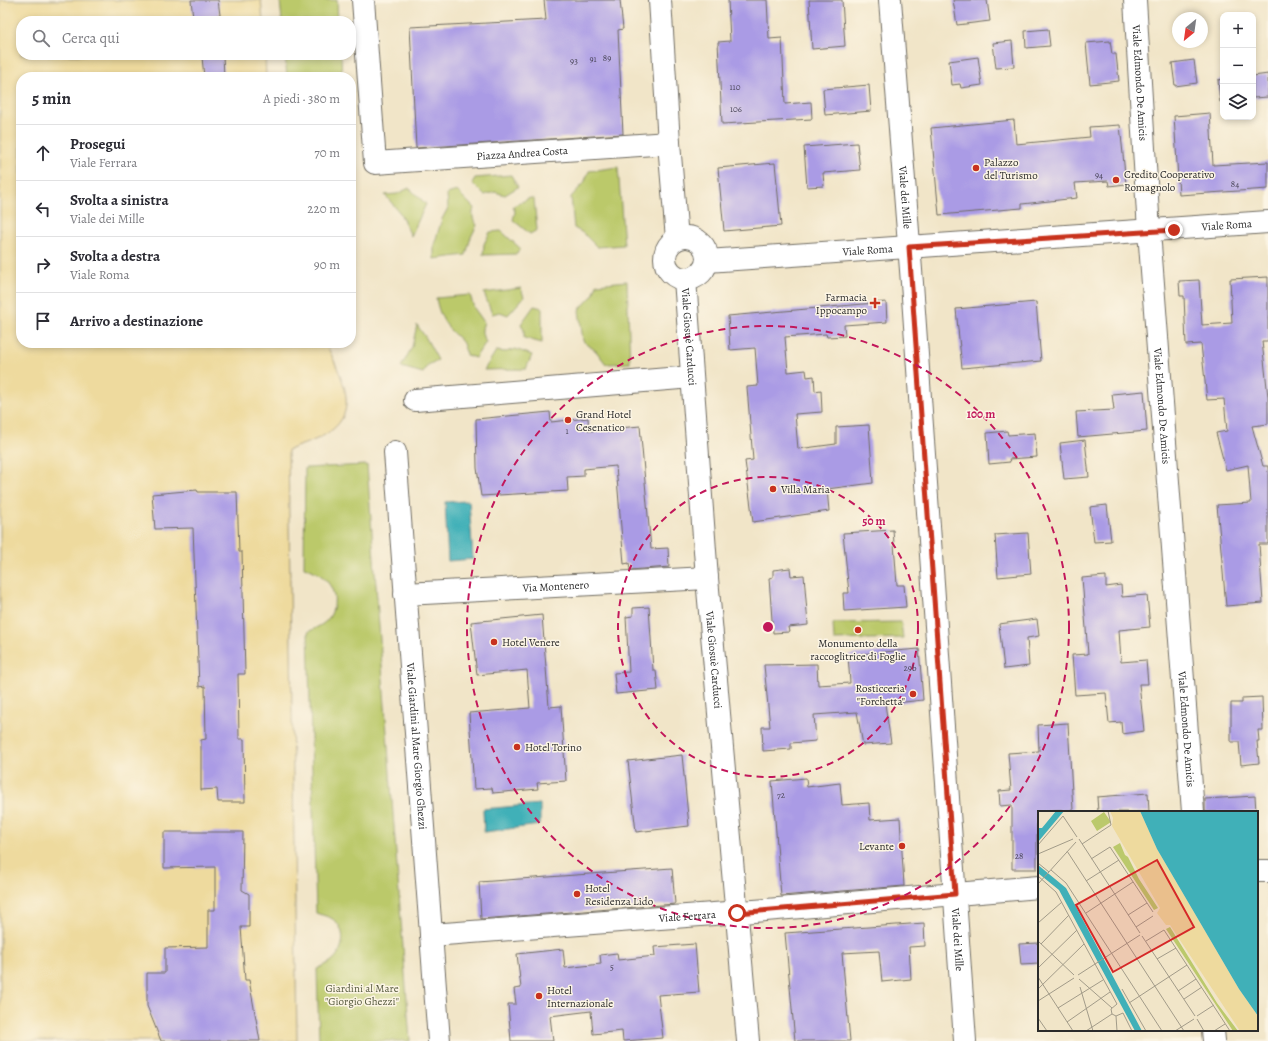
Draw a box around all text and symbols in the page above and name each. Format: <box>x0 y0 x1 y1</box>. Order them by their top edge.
north arrow <box>1172 12 1208 48</box>
map controls <box>1220 12 1256 120</box>
button: + <box>1220 12 1256 48</box>
search box <box>16 16 356 60</box>
street label: Viale Edmondo De Amicis <box>1128 23 1151 141</box>
icon: search <box>30 27 52 49</box>
text: Cerca qui <box>62 28 120 48</box>
button: − <box>1220 48 1256 84</box>
house number: 89 <box>603 52 611 64</box>
house number: 91 <box>589 53 597 65</box>
house number: 93 <box>570 55 578 67</box>
house number: 110 <box>730 81 741 93</box>
button: layers <box>1220 84 1256 120</box>
text: 5 min <box>32 87 71 110</box>
text: A piedi · 380 m <box>263 90 340 107</box>
house number: 106 <box>730 103 742 115</box>
text: Prosegui <box>70 134 126 154</box>
icon: ahead <box>32 142 54 164</box>
street label: Piazza Andrea Costa <box>476 143 569 164</box>
text: 70 m <box>314 144 340 161</box>
text: Viale Ferrara <box>70 154 137 171</box>
place label: Palazzo del Turismo <box>984 155 1038 183</box>
marker: Palazzo del Turismo <box>971 163 981 173</box>
street label: Viale dei Mille <box>895 164 915 230</box>
place label: Credito Cooperativo Romagnolo <box>1124 167 1215 195</box>
house number: 94 <box>1095 169 1103 181</box>
marker: Credito Cooperativo Romagnolo <box>1111 175 1121 185</box>
house number: 84 <box>1231 178 1239 190</box>
text: Svolta a sinistra <box>70 190 169 210</box>
icon: left <box>32 198 54 220</box>
text: 220 m <box>307 200 340 217</box>
text: Viale dei Mille <box>70 210 144 227</box>
street label: Viale Roma <box>1200 216 1253 235</box>
route end <box>1165 221 1183 239</box>
street label: Viale Roma <box>841 241 894 260</box>
text: Svolta a destra <box>70 246 160 266</box>
icon: right <box>32 254 54 276</box>
text: 90 m <box>314 256 340 273</box>
text: Viale Roma <box>70 266 130 283</box>
street label: Viale Giosuè Carducci <box>678 287 700 386</box>
place label: Farmacia Ippocampo <box>816 290 868 318</box>
marker: Farmacia Ippocampo <box>870 298 880 308</box>
icon: arrive <box>32 310 54 332</box>
text: Arrivo a destinazione <box>70 311 203 331</box>
street label: Viale Edmondo De Amicis <box>1150 347 1174 465</box>
text: 100 m <box>967 406 995 422</box>
place label: Grand Hotel Cesenatico <box>576 407 632 435</box>
marker: Grand Hotel Cesenatico <box>563 415 573 425</box>
house number: 1 <box>565 425 569 437</box>
place label: Villa Maria <box>780 482 831 497</box>
marker: Villa Maria <box>768 484 778 494</box>
text: 50 m <box>862 513 886 529</box>
street label: Via Montenero <box>521 577 590 596</box>
street label: Viale Giosuè Carducci <box>702 610 726 709</box>
centre of rings <box>761 620 775 634</box>
marker: Monumento della raccoglitrice di Foglie <box>853 625 863 635</box>
place label: Hotel Venere <box>502 635 560 650</box>
place label: Monumento della raccoglitrice di Foglie <box>810 636 906 664</box>
marker: Hotel Venere <box>489 637 499 647</box>
street label: Viale Giardini al Mare Giorgio Ghezzi <box>403 661 430 830</box>
house number: 29b <box>904 662 917 674</box>
street label: Viale Edmondo De Amicis <box>1174 670 1198 788</box>
place label: Rosticceria "Forchetta" <box>856 681 906 709</box>
marker: Rosticceria "Forchetta" <box>908 689 918 699</box>
place label: Hotel Torino <box>525 740 582 755</box>
marker: Hotel Torino <box>512 742 522 752</box>
house number: 72 <box>777 789 786 801</box>
inset map <box>1038 811 1258 1031</box>
place label: Levante <box>859 839 894 854</box>
marker: Levante <box>897 841 907 851</box>
house number: 28 <box>1015 850 1023 862</box>
place label: Hotel Residenza Lido <box>585 881 654 909</box>
marker: Hotel Residenza Lido <box>572 889 582 899</box>
route start <box>728 904 746 922</box>
street label: Viale Ferrara <box>657 907 717 926</box>
street label: Viale dei Mille <box>948 907 967 972</box>
house number: 5 <box>610 961 614 973</box>
park label: Giardini al Mare "Giorgio Ghezzi" <box>325 981 399 1009</box>
place label: Hotel Internazionale <box>547 983 613 1011</box>
marker: Hotel Internazionale <box>534 991 544 1001</box>

